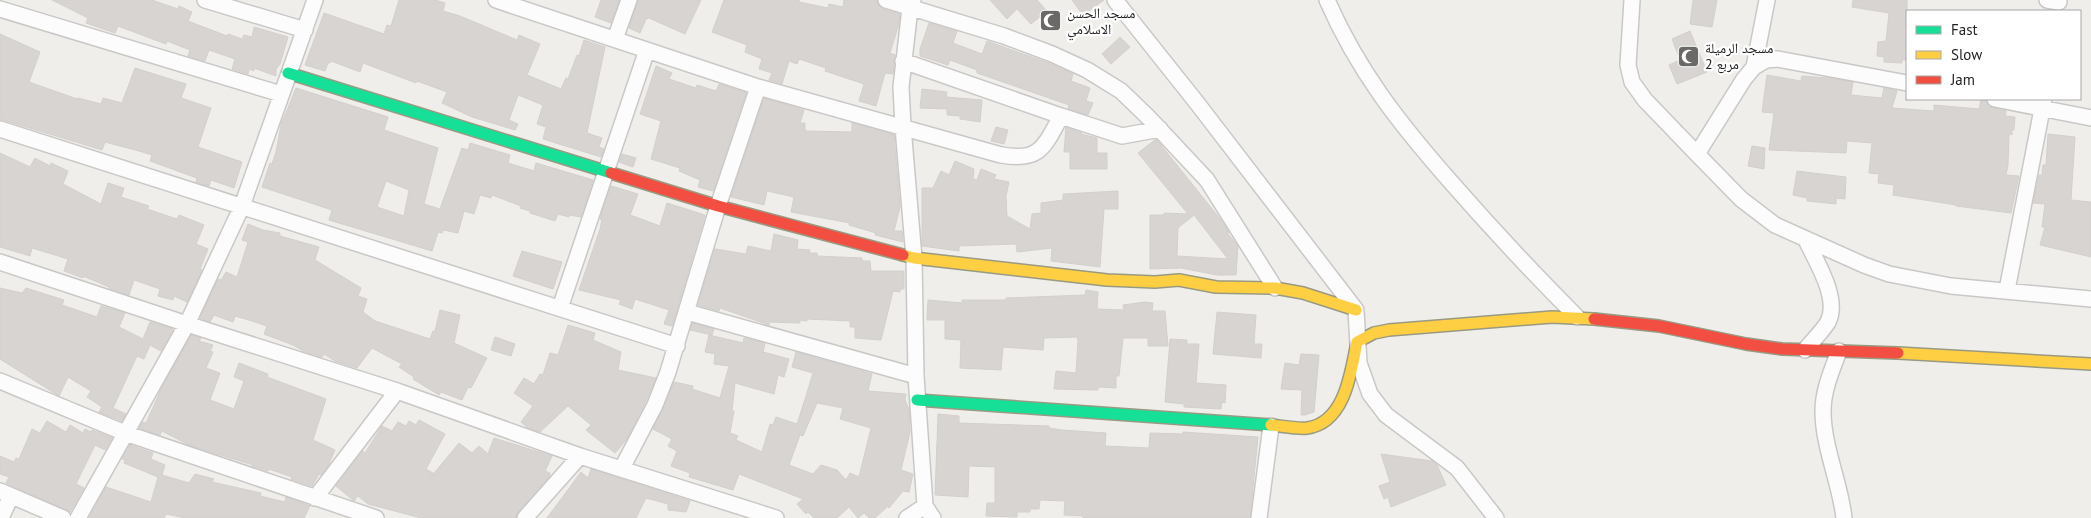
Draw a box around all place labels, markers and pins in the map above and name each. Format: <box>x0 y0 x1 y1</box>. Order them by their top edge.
place label: مسجد الحسن الاسلامي <box>1067 4 1135 41</box>
mosque icon: مسجد الحسن الاسلامي <box>1039 9 1063 33</box>
place label: مسجد الرميلة مربع 2 <box>1705 39 1774 74</box>
mosque icon: مسجد الرميلة مربع 2 <box>1677 44 1701 68</box>

